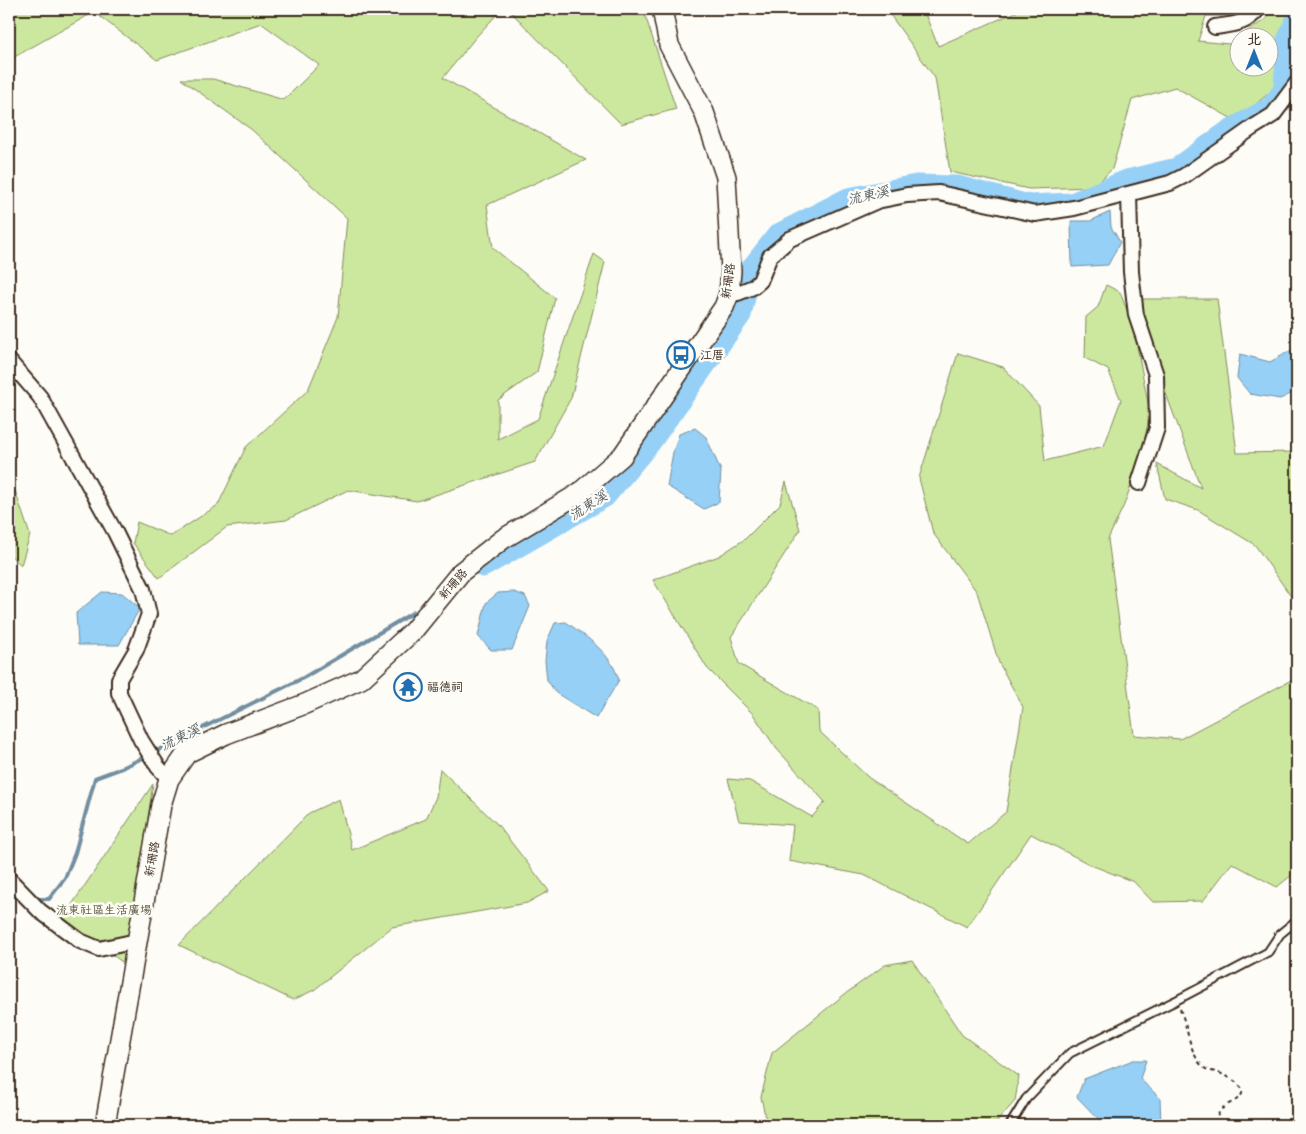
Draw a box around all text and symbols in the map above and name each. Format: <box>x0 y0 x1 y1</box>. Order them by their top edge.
north arrow <box>1228 28 1278 78</box>
text: 北 <box>1247 28 1261 49</box>
water label: 流東溪 <box>845 179 892 209</box>
street label: 新珊路 <box>716 262 738 300</box>
bus stop icon: 江厝 <box>666 340 696 370</box>
place label: 江厝 <box>700 345 724 363</box>
water label: 流東溪 <box>564 484 612 525</box>
street label: 新珊路 <box>434 564 471 603</box>
temple icon: 福德祠 <box>393 672 423 702</box>
place label: 福德祠 <box>427 677 463 695</box>
water label: 流東溪 <box>156 717 204 755</box>
street label: 新珊路 <box>139 840 163 878</box>
park label: 流東社區生活廣場 <box>56 900 152 918</box>

